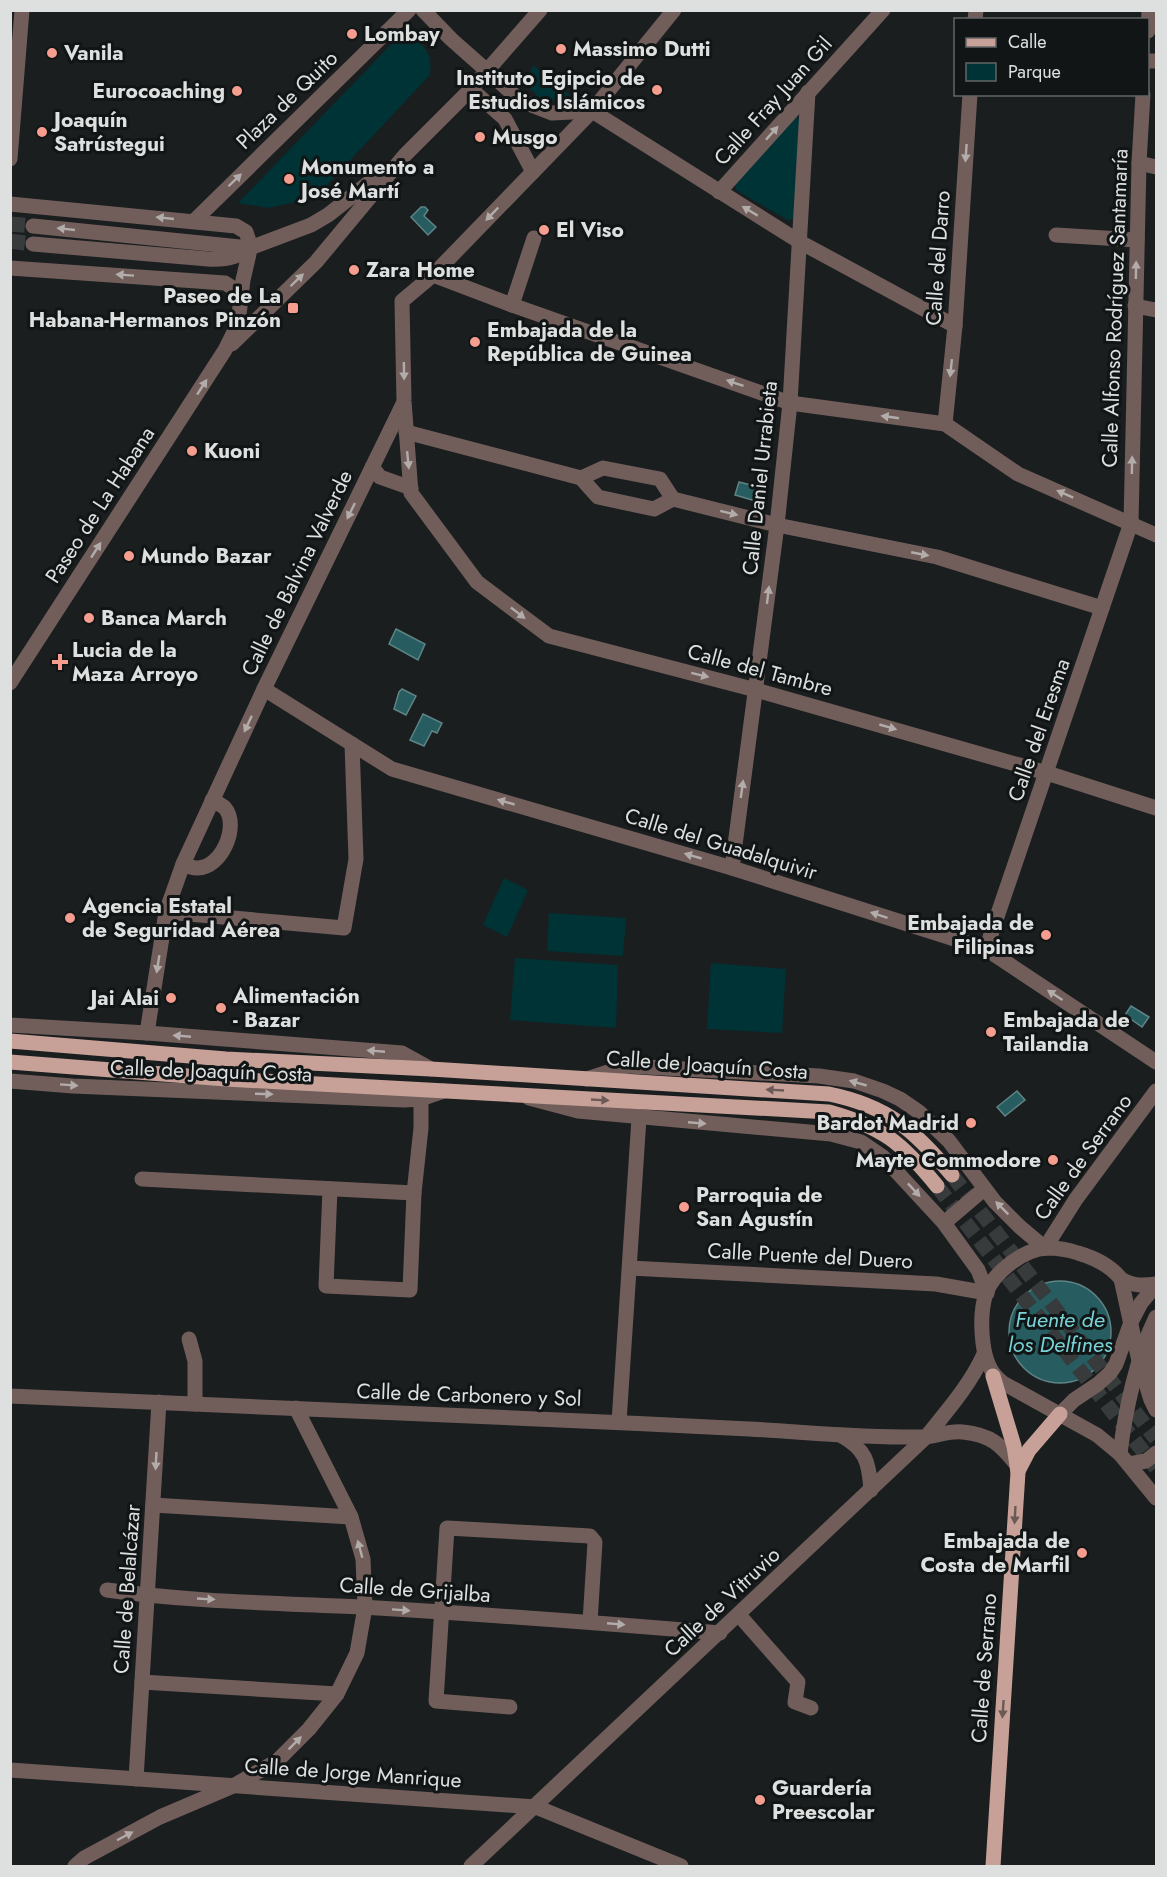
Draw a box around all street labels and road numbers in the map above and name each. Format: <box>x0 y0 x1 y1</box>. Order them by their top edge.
street label: Calle Fray Juan Gil <box>707 30 839 172</box>
street label: Plaza de Quito <box>229 44 345 156</box>
street label: Calle Alfonso Rodríguez Santamaría <box>1094 148 1136 468</box>
street label: Calle del Darro <box>918 190 958 326</box>
street label: Calle Daniel Urrabieta <box>735 379 785 577</box>
street label: Paseo de La Habana <box>38 421 162 589</box>
street label: Calle de Balvina Valverde <box>234 465 360 681</box>
street label: Calle del Tambre <box>684 636 836 704</box>
street label: Calle del Eresma <box>1001 654 1077 806</box>
street label: Calle del Guadalquivir <box>621 800 822 888</box>
street label: Calle de Joaquín Costa <box>605 1043 809 1087</box>
street label: Calle de Joaquín Costa <box>109 1052 313 1090</box>
street label: Calle de Serrano <box>1027 1088 1139 1226</box>
street label: Calle Puente del Duero <box>706 1236 914 1276</box>
street label: Calle de Carbonero y Sol <box>356 1376 582 1414</box>
street label: Calle de Belalcázar <box>106 1502 148 1675</box>
street label: Calle de Vitruvio <box>657 1540 787 1664</box>
street label: Calle de Grijalba <box>338 1570 492 1610</box>
street label: Calle de Serrano <box>964 1592 1004 1744</box>
street label: Calle de Jorge Manrique <box>243 1750 463 1796</box>

